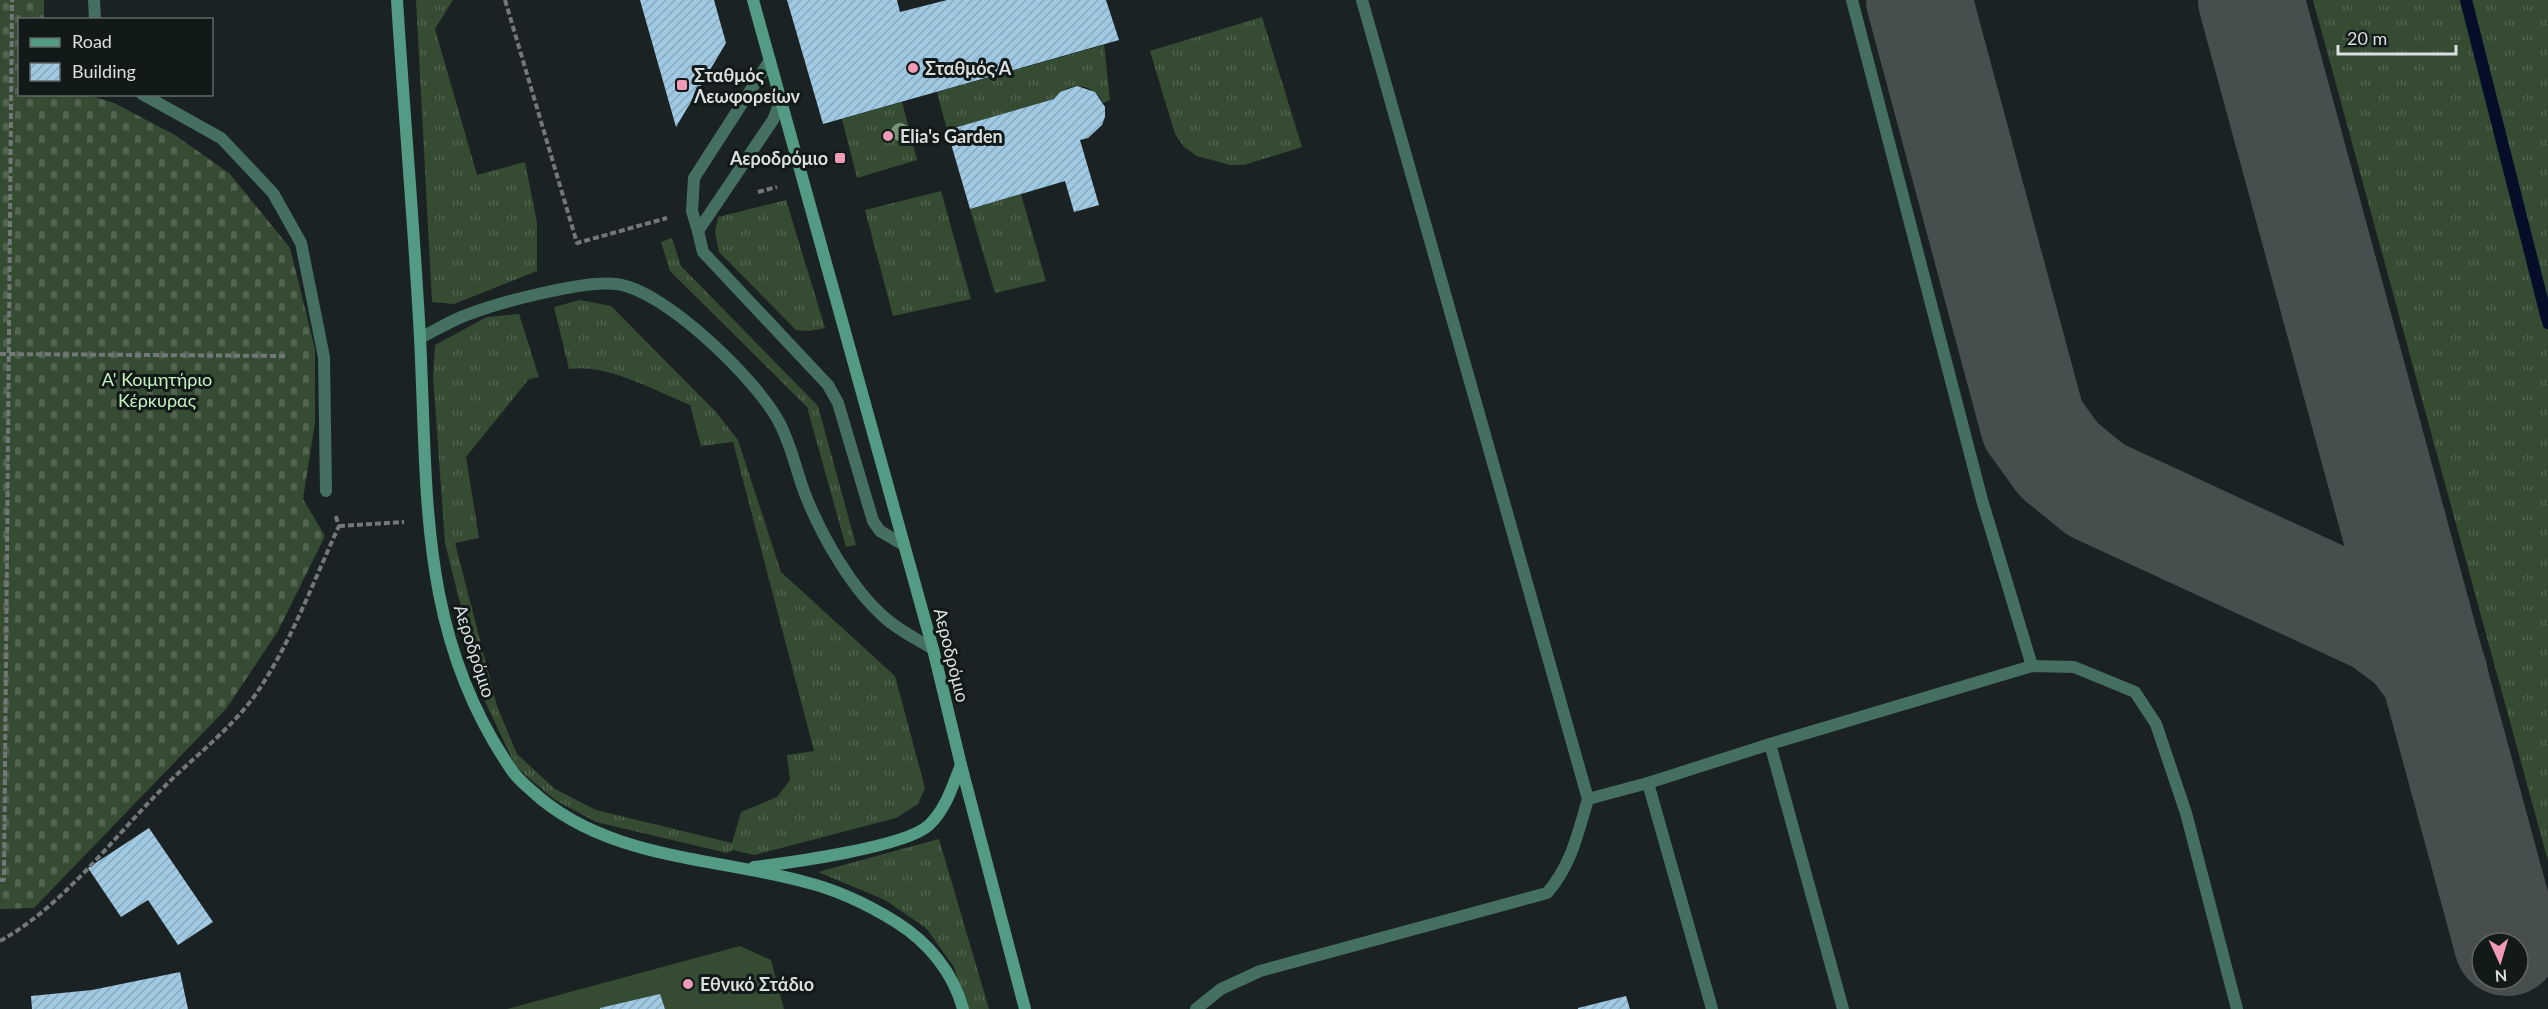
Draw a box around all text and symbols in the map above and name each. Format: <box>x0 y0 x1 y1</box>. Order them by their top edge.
legend <box>18 18 213 96</box>
scale bar <box>2338 18 2456 56</box>
text: 20 m <box>2347 27 2387 49</box>
text: Road <box>72 30 112 52</box>
place label: Σταθμός Α <box>925 57 1012 79</box>
text: Building <box>72 60 136 82</box>
marker: Σταθμός Α <box>906 61 920 75</box>
place label: Σταθμός Λεωφορείων <box>693 64 801 107</box>
marker: Σταθμός Λεωφορείων <box>675 78 689 92</box>
place label: Elia's Garden <box>900 125 1003 147</box>
marker: Elia's Garden <box>881 129 895 143</box>
place label: Αεροδρόμιο <box>729 147 828 169</box>
marker: Αεροδρόμιο <box>833 151 847 165</box>
park label: Α' Κοιμητήριο Κέρκυρας <box>102 368 212 411</box>
street label: Αεροδρόμιο <box>450 602 500 700</box>
street label: Αεροδρόμιο <box>930 606 974 704</box>
north arrow <box>2470 931 2530 991</box>
text: N <box>2494 967 2508 986</box>
place label: Εθνικό Στάδιο <box>700 973 814 995</box>
marker: Εθνικό Στάδιο <box>681 977 695 991</box>

